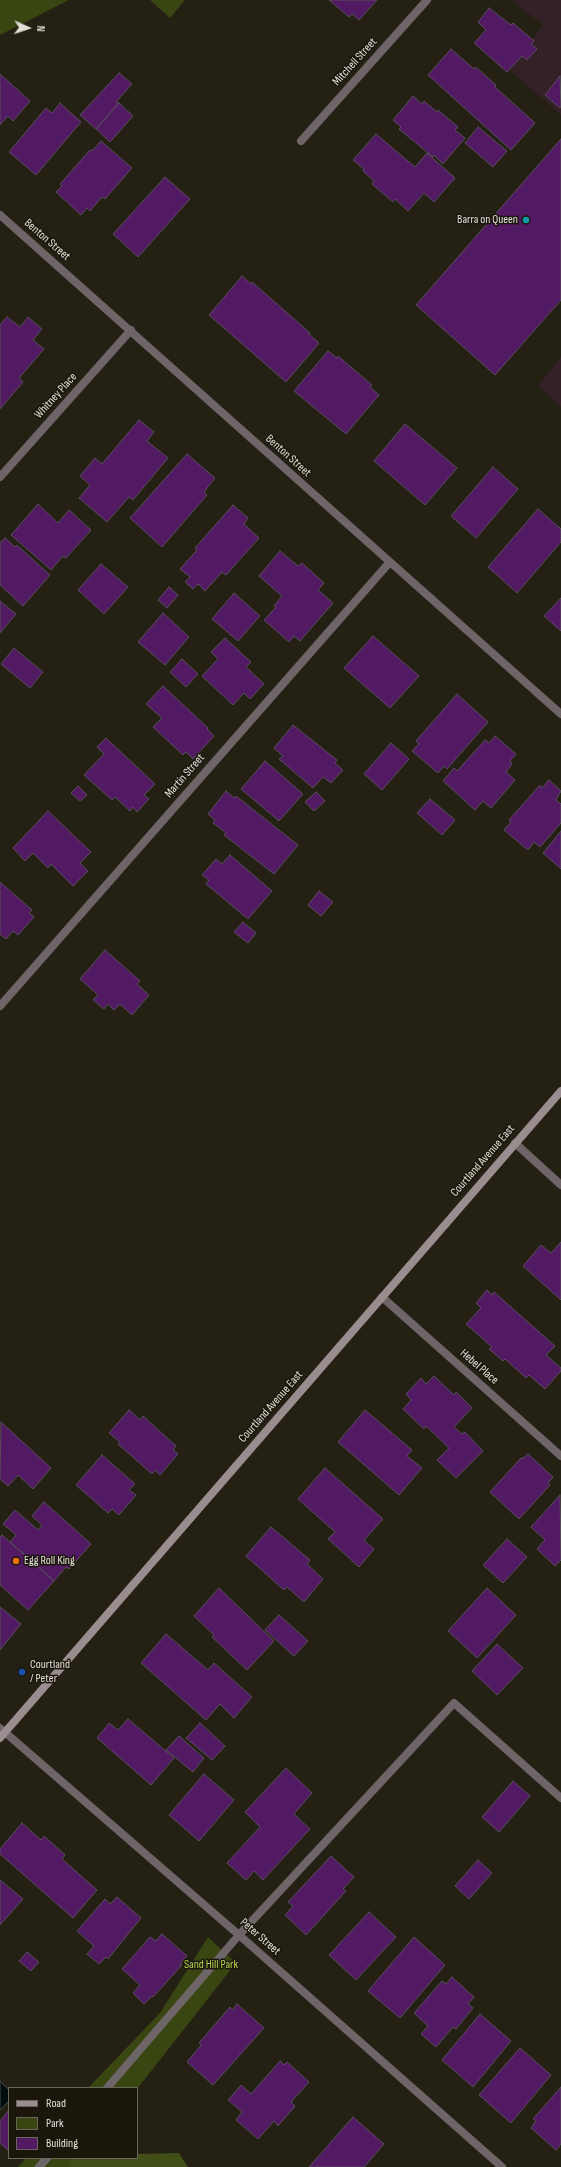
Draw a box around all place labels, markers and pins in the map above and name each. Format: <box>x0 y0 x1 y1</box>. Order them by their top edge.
place label: Barra on Queen <box>457 213 518 227</box>
marker: Barra on Queen <box>521 215 531 225</box>
place label: Egg Roll King <box>24 1554 75 1568</box>
marker: Egg Roll King <box>11 1556 21 1566</box>
place label: Courtland / Peter <box>30 1658 70 1686</box>
marker: Courtland / Peter <box>17 1667 27 1677</box>

